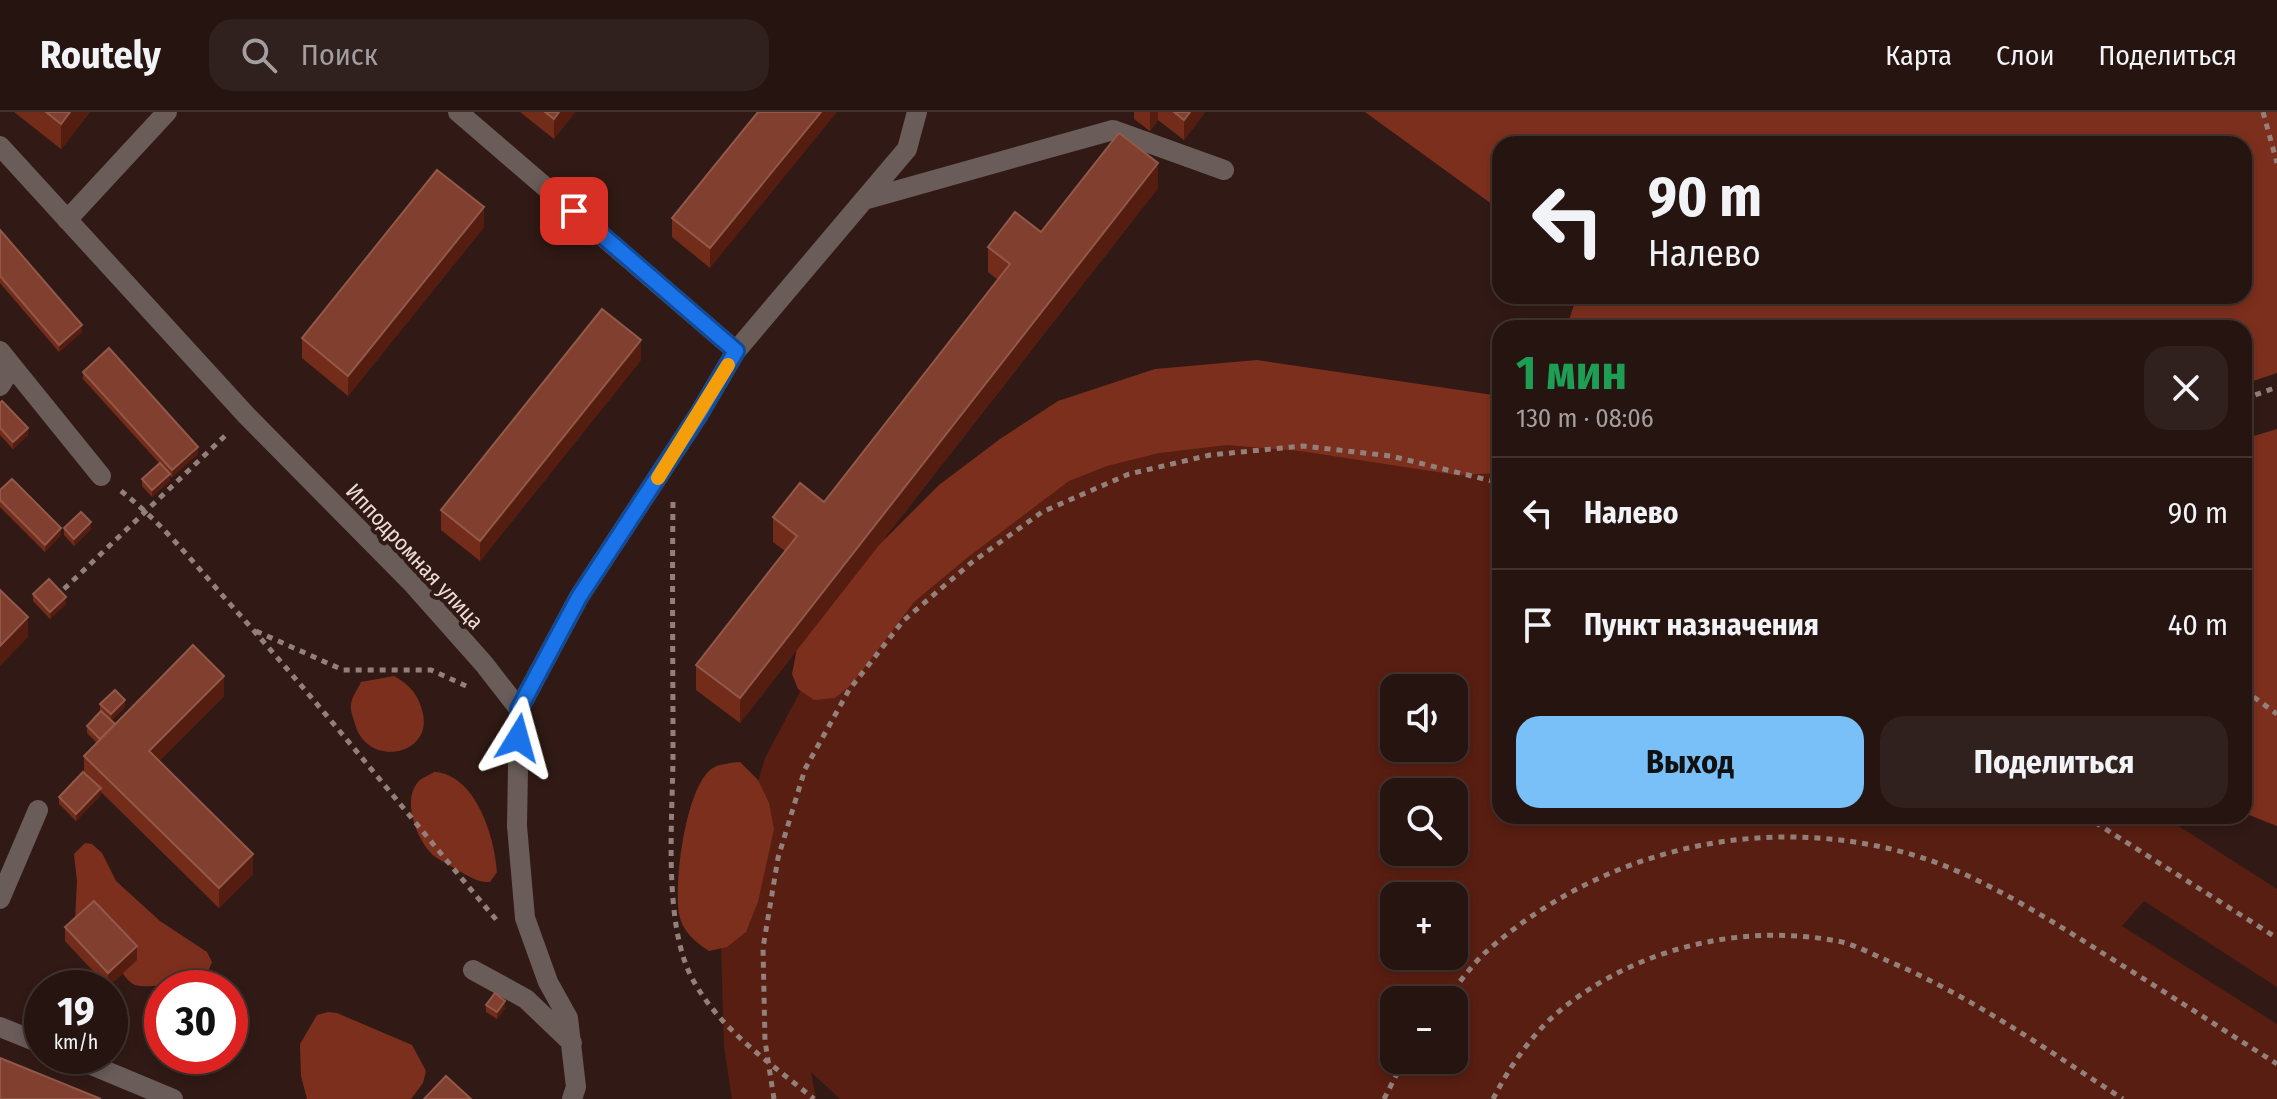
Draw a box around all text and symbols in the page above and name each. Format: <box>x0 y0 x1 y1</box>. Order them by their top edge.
search box <box>209 19 769 91</box>
text: Routely <box>40 32 161 78</box>
icon: search <box>237 33 281 77</box>
text: Поиск <box>301 37 378 73</box>
text: Карта <box>1885 39 1952 72</box>
text: Слои <box>1996 39 2054 72</box>
text: Поделиться <box>2098 39 2237 72</box>
text: 90 m <box>1648 164 1762 231</box>
icon: left <box>1516 168 1620 272</box>
pin <box>540 177 608 245</box>
icon: arrive <box>552 189 596 233</box>
text: Налево <box>1648 232 1761 276</box>
text: 1 мин <box>1516 344 1627 402</box>
button: close <box>2144 346 2228 430</box>
text: 130 m · 08:06 <box>1516 403 1654 434</box>
street label: Ипподромная улица <box>340 478 489 635</box>
icon: left <box>1516 491 1560 535</box>
text: Налево <box>1584 495 1679 531</box>
text: 90 m <box>2168 495 2228 531</box>
icon: arrive <box>1516 603 1560 647</box>
text: Пункт назначения <box>1584 607 1819 643</box>
text: 40 m <box>2168 607 2228 643</box>
map controls <box>1380 674 1468 1074</box>
button: sound <box>1380 674 1468 762</box>
position arrow <box>476 696 560 780</box>
button: Выход <box>1516 716 1864 808</box>
button: Поделиться <box>1880 716 2228 808</box>
button: search <box>1380 778 1468 866</box>
button: + <box>1380 882 1468 970</box>
speed limit sign: 30 <box>144 970 248 1074</box>
button: − <box>1380 986 1468 1074</box>
text: 19 <box>57 988 95 1036</box>
text: km/h <box>54 1030 98 1054</box>

